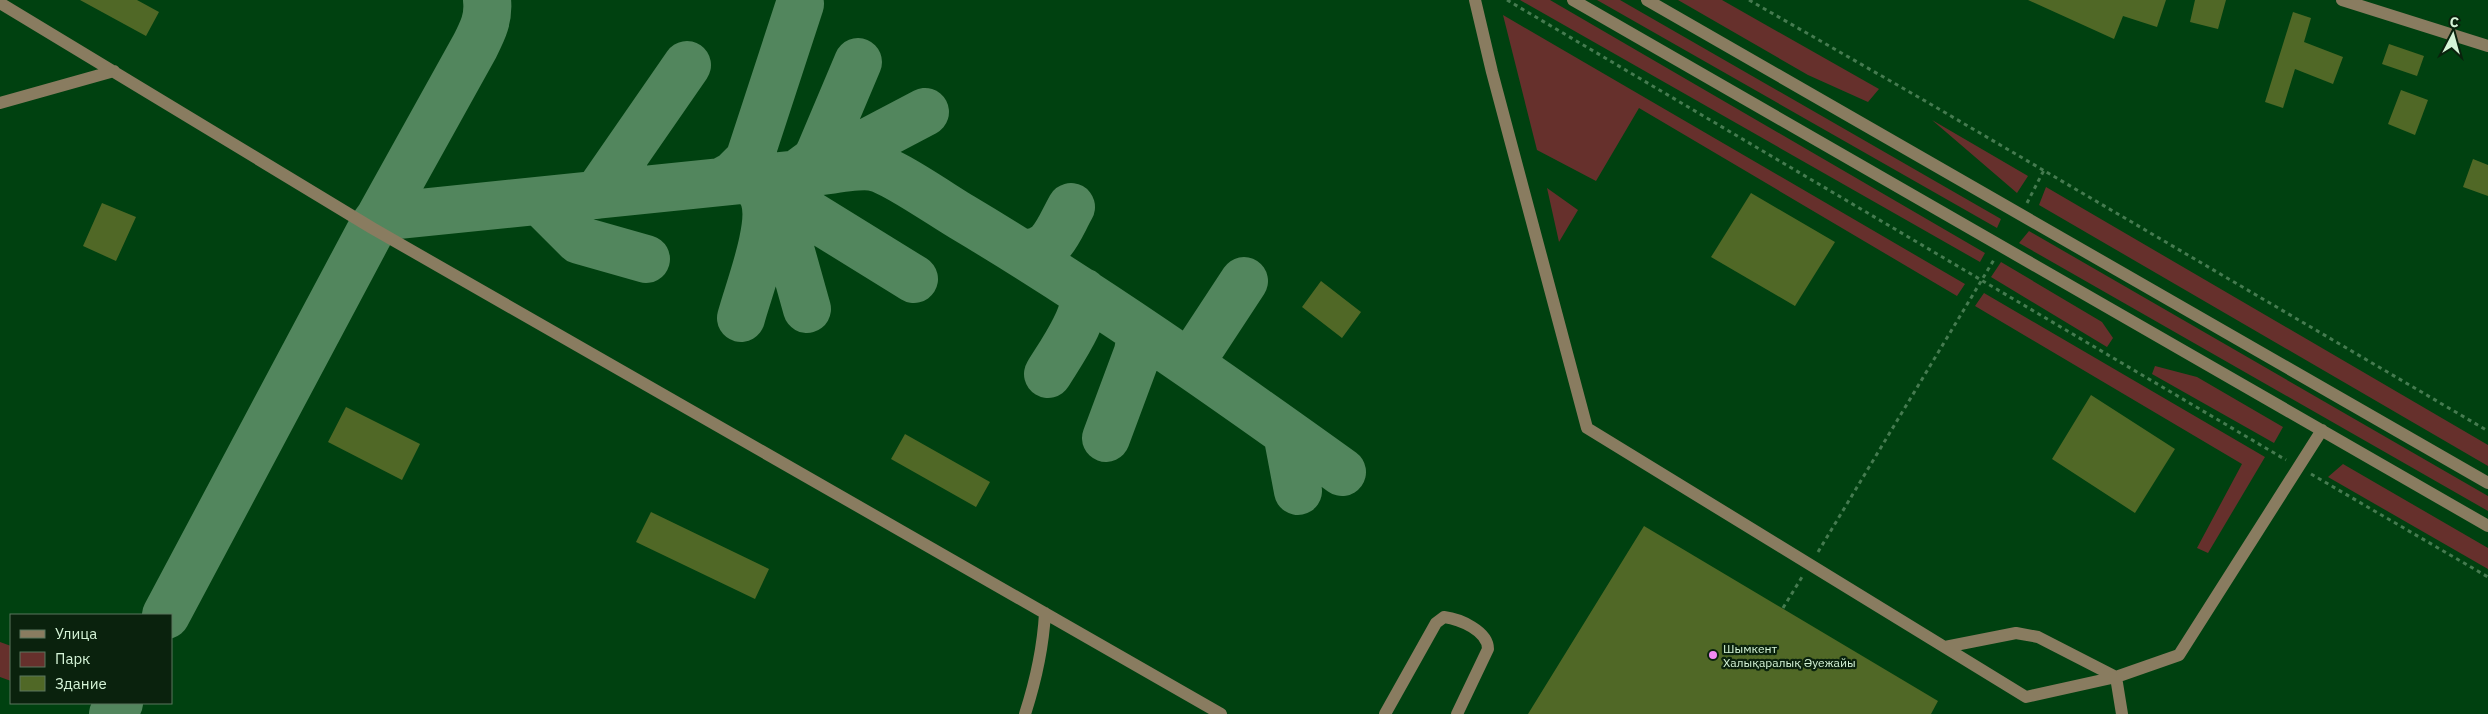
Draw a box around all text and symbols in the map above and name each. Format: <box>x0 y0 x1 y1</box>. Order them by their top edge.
north arrow <box>2428 10 2478 60</box>
text: С <box>2449 13 2460 31</box>
legend <box>10 614 172 704</box>
text: Улица <box>55 624 97 643</box>
place label: Шымкент Халықаралық Әуежайы <box>1723 641 1856 670</box>
text: Парк <box>55 649 90 668</box>
marker: Шымкент Халықаралық Әуежайы <box>1707 649 1719 661</box>
text: Здание <box>55 674 107 693</box>

